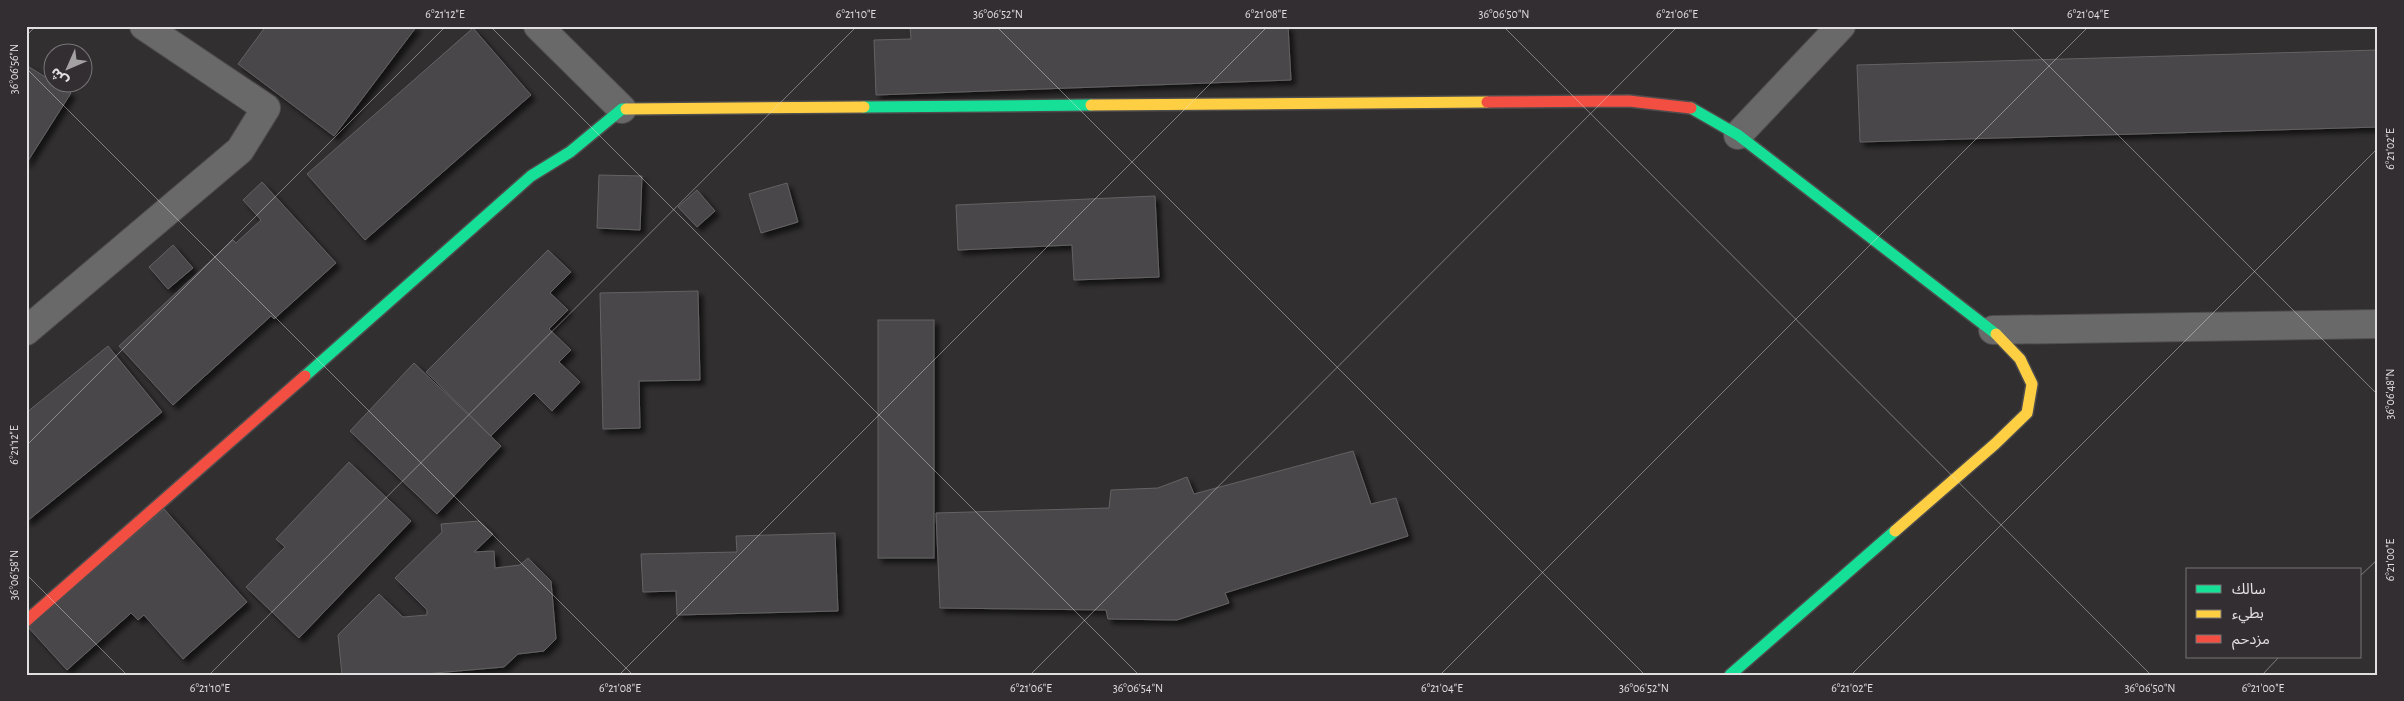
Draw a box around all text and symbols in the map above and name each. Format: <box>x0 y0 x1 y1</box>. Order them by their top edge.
text: 6°21'12"E <box>425 8 465 20</box>
text: 6°21'10"E <box>836 8 876 20</box>
text: 36°06'52"N <box>973 8 1023 20</box>
text: 6°21'08"E <box>1245 8 1287 20</box>
text: 36°06'50"N <box>1479 8 1529 20</box>
text: 6°21'06"E <box>1656 8 1698 20</box>
text: 6°21'04"E <box>2067 8 2109 20</box>
north arrow <box>42 42 92 92</box>
text: 36°06'56"N <box>8 44 20 94</box>
text: ش <box>48 65 71 88</box>
text: 6°21'02"E <box>2384 128 2396 170</box>
text: 36°06'48"N <box>2384 368 2396 420</box>
text: 6°21'12"E <box>8 425 20 465</box>
text: 6°21'00"E <box>2384 539 2396 581</box>
text: 36°06'58"N <box>8 550 20 600</box>
legend <box>2186 568 2362 658</box>
text: سالك <box>2232 582 2266 597</box>
text: بطيء <box>2232 606 2264 624</box>
text: مزدحم <box>2232 632 2270 650</box>
text: 6°21'10"E <box>190 682 230 694</box>
text: 6°21'08"E <box>599 682 641 694</box>
text: 6°21'06"E <box>1010 682 1052 694</box>
text: 36°06'54"N <box>1113 682 1163 694</box>
text: 6°21'04"E <box>1421 682 1463 694</box>
text: 36°06'52"N <box>1619 682 1669 694</box>
text: 6°21'02"E <box>1831 682 1873 694</box>
text: 36°06'50"N <box>2125 682 2175 694</box>
text: 6°21'00"E <box>2242 682 2284 694</box>

